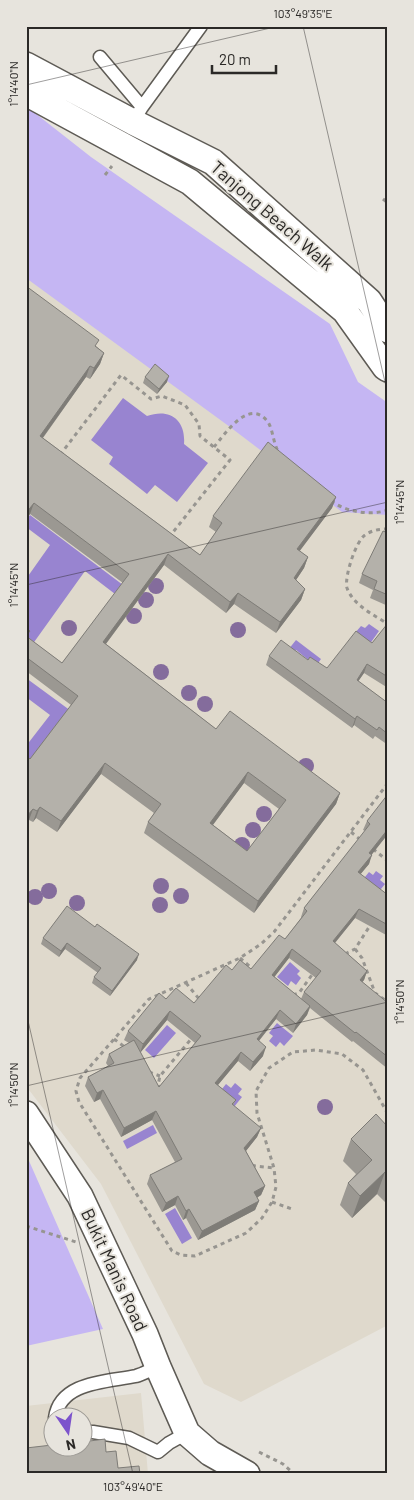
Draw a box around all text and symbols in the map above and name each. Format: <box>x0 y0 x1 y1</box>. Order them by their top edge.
text: 103°49'35"E <box>274 6 332 20</box>
scale bar <box>212 42 275 74</box>
text: 20 m <box>219 50 251 68</box>
text: 1°14'40"N <box>6 61 20 107</box>
street label: Tanjong Beach Walk <box>207 156 339 275</box>
text: 1°14'45"N <box>392 480 406 524</box>
text: 1°14'45"N <box>6 563 20 607</box>
text: 1°14'50"N <box>392 979 406 1025</box>
text: 1°14'50"N <box>6 1062 20 1108</box>
street label: Bukit Manis Road <box>77 1205 153 1334</box>
north arrow <box>42 1408 92 1458</box>
text: N <box>65 1436 77 1454</box>
text: 103°49'40"E <box>103 1479 163 1493</box>

